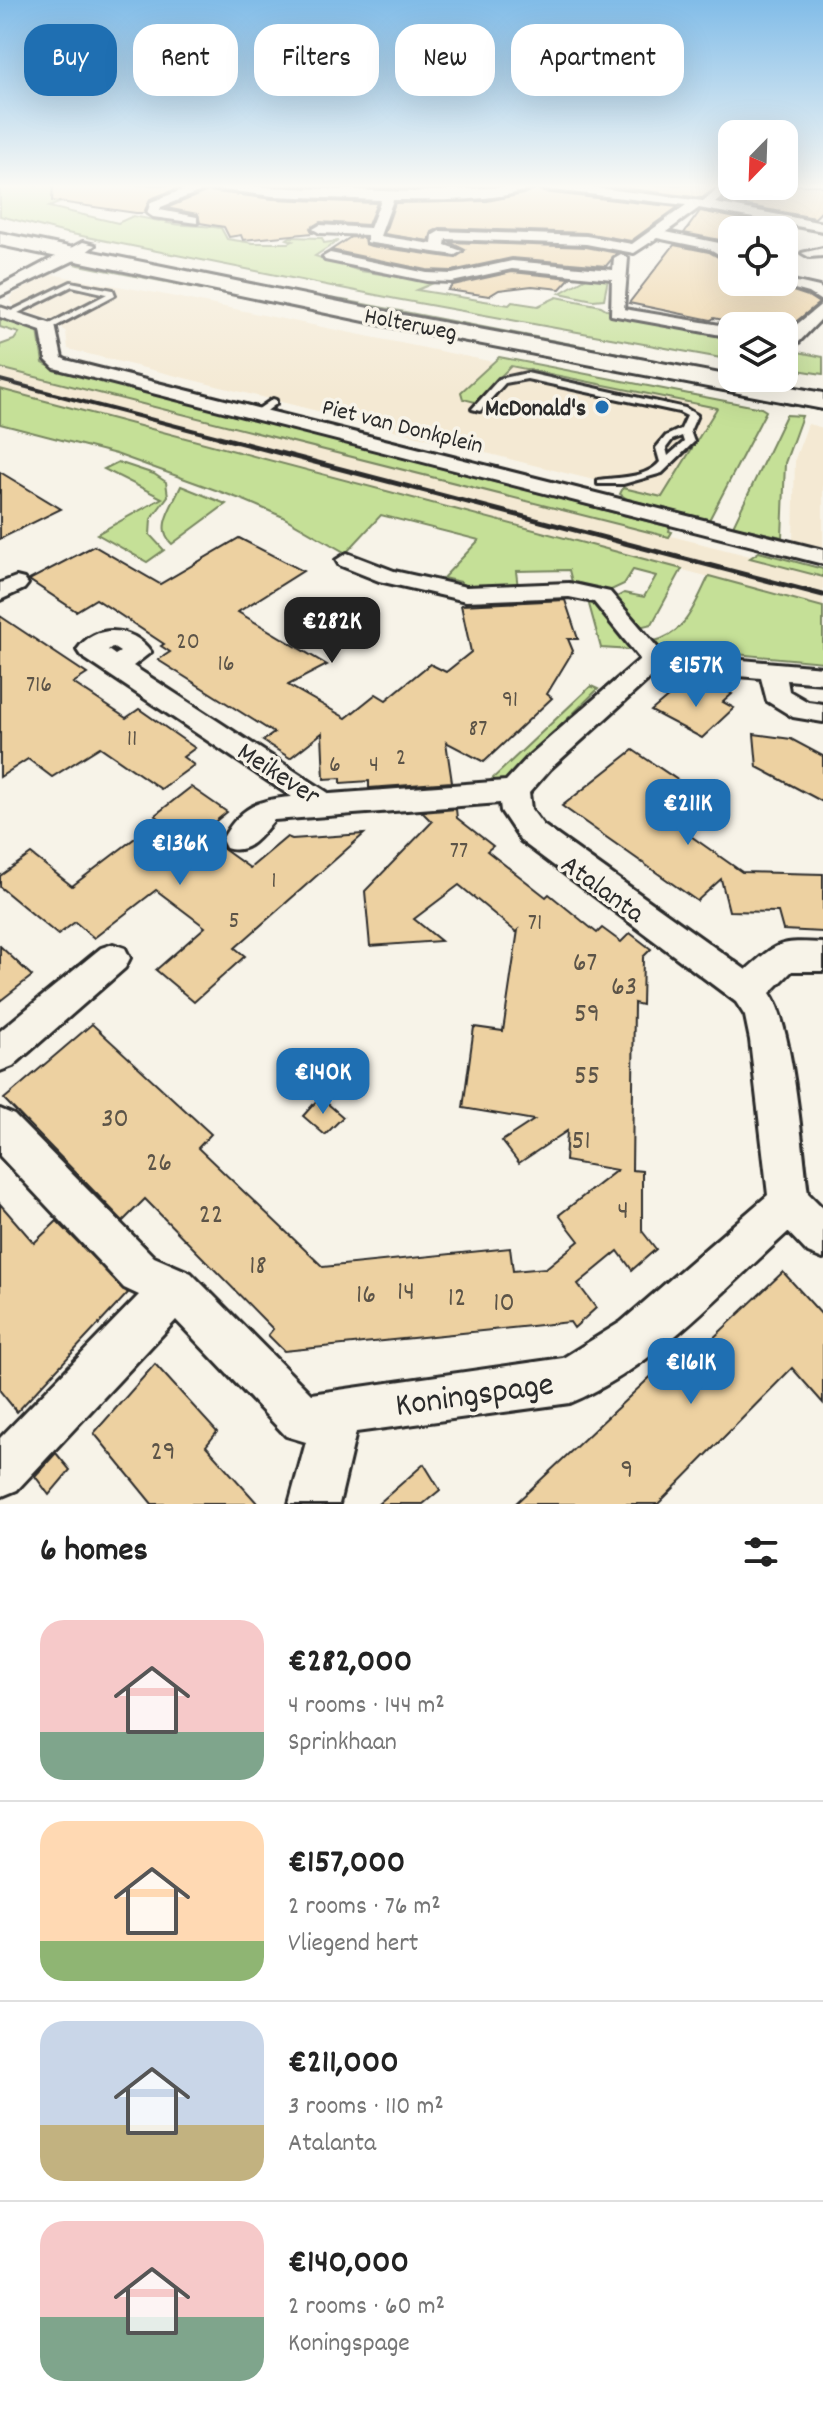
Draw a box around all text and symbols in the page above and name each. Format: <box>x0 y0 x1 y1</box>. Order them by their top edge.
chip: Buy <box>24 24 117 96</box>
chip: Rent <box>133 24 238 96</box>
chip: Filters <box>254 24 379 96</box>
chip: New <box>395 24 495 96</box>
chip: Apartment <box>511 24 684 96</box>
north arrow <box>718 120 798 200</box>
map controls <box>718 120 798 392</box>
button: locate <box>718 216 798 296</box>
street label: Holterweg <box>361 300 460 352</box>
button: layers <box>718 312 798 392</box>
street label: Piet van Donkplein <box>318 391 486 464</box>
place label: McDonald's <box>485 393 586 427</box>
marker: McDonald's <box>593 398 611 416</box>
pin: €282K <box>276 597 388 665</box>
text: €282K <box>302 604 362 641</box>
house number: 20 <box>176 626 200 660</box>
pin: €157K <box>640 641 752 709</box>
house number: 16 <box>217 648 235 682</box>
text: €157K <box>669 648 723 685</box>
house number: 716 <box>26 669 52 703</box>
house number: 91 <box>502 684 518 718</box>
house number: 87 <box>469 713 487 747</box>
house number: 11 <box>127 723 137 757</box>
street label: Meikever <box>228 734 327 818</box>
house number: 2 <box>396 742 406 776</box>
house number: 6 <box>329 749 341 783</box>
house number: 4 <box>369 749 379 783</box>
pin: €211K <box>632 779 744 847</box>
text: €211K <box>663 786 713 823</box>
pin: €136K <box>124 819 236 887</box>
text: €136K <box>152 826 208 863</box>
house number: 77 <box>450 835 468 869</box>
street label: Atalanta <box>551 847 652 936</box>
house number: 1 <box>271 865 277 899</box>
house number: 5 <box>228 905 240 939</box>
house number: 71 <box>528 907 542 941</box>
house number: 67 <box>573 945 597 985</box>
house number: 63 <box>611 969 637 1009</box>
house number: 59 <box>574 996 600 1036</box>
pin: €140K <box>267 1048 379 1116</box>
text: €140K <box>294 1055 352 1092</box>
house number: 55 <box>574 1058 600 1098</box>
house number: 30 <box>101 1101 129 1141</box>
house number: 51 <box>571 1123 591 1163</box>
house number: 26 <box>146 1145 172 1185</box>
house number: 4 <box>617 1193 629 1233</box>
house number: 22 <box>199 1197 223 1237</box>
house number: 18 <box>249 1248 267 1288</box>
house number: 14 <box>397 1274 415 1314</box>
house number: 16 <box>356 1277 376 1317</box>
house number: 12 <box>448 1280 466 1320</box>
house number: 10 <box>493 1285 515 1325</box>
pin: €161K <box>635 1338 747 1406</box>
text: €161K <box>666 1345 716 1382</box>
street label: Koningspage <box>393 1362 557 1433</box>
house number: 29 <box>150 1434 176 1474</box>
house number: 9 <box>621 1452 633 1492</box>
text: 6 homes <box>40 1528 148 1577</box>
icon: filters <box>739 1530 783 1574</box>
text: €282,000 <box>288 1639 412 1688</box>
icon: home <box>104 1652 200 1748</box>
text: 4 rooms · 144 m² <box>288 1688 445 1725</box>
text: Sprinkhaan <box>288 1725 397 1762</box>
text: €157,000 <box>288 1840 405 1889</box>
icon: home <box>104 1853 200 1949</box>
text: 2 rooms · 76 m² <box>288 1889 441 1926</box>
text: Vliegend hert <box>288 1926 418 1963</box>
text: €211,000 <box>288 2040 399 2089</box>
icon: home <box>104 2053 200 2149</box>
text: 3 rooms · 110 m² <box>288 2089 444 2126</box>
text: Atalanta <box>288 2126 376 2163</box>
text: €140,000 <box>288 2240 409 2289</box>
icon: home <box>104 2253 200 2349</box>
text: 2 rooms · 60 m² <box>288 2289 445 2326</box>
text: Koningspage <box>288 2326 410 2363</box>

